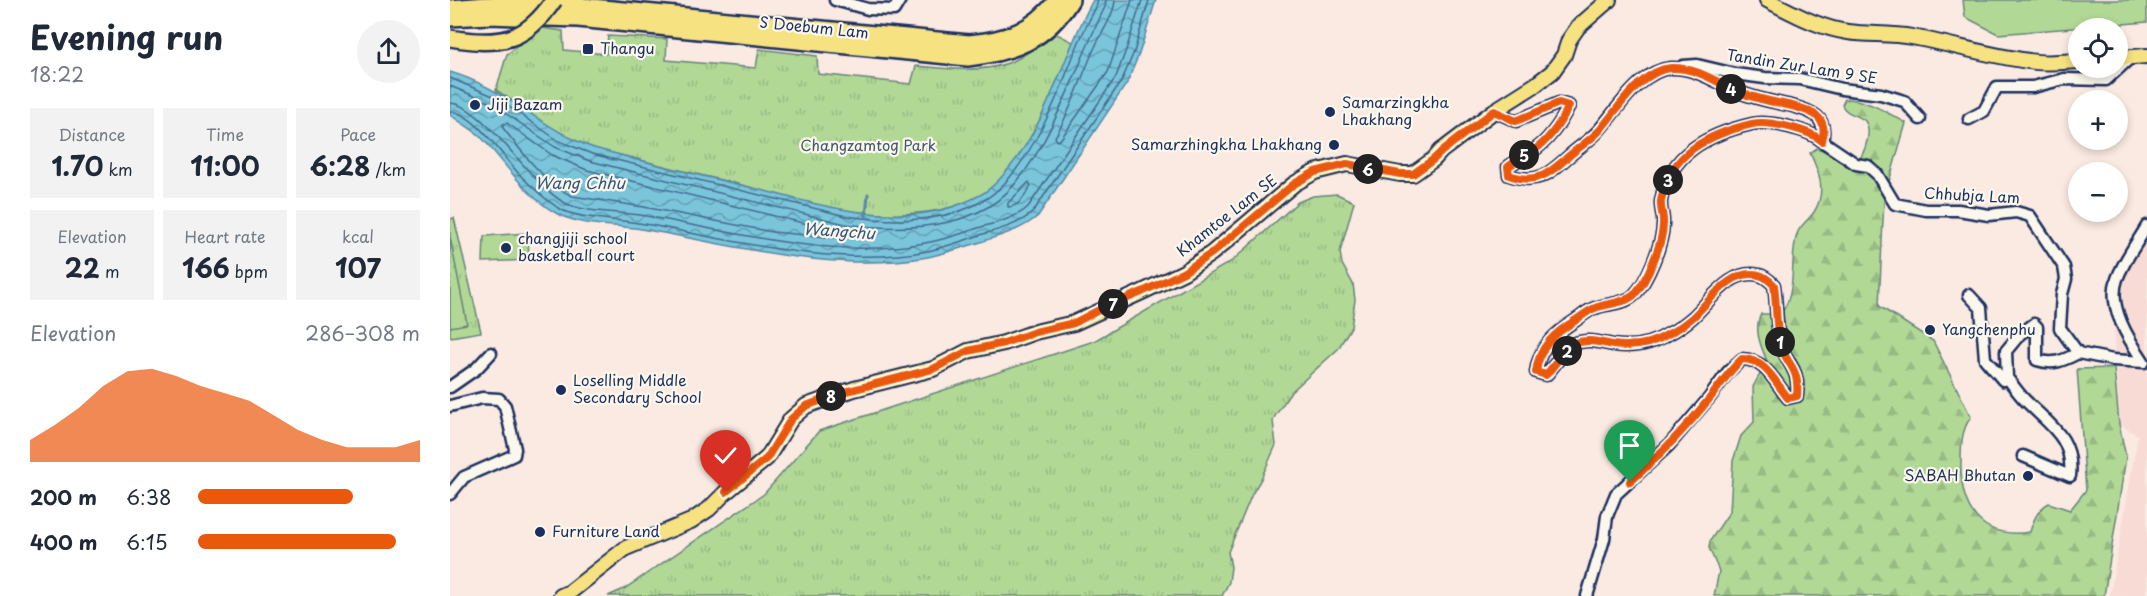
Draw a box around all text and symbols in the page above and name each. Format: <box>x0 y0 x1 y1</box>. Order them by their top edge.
street label: S Doebum Lam <box>758 9 870 44</box>
text: Evening run <box>30 11 223 61</box>
map controls <box>2068 18 2128 222</box>
button: locate <box>2068 18 2128 78</box>
button: share <box>357 20 420 83</box>
place label: Thangu <box>600 36 655 59</box>
marker: Thangu <box>581 42 595 56</box>
street label: Tandin Zur Lam 9 SE <box>1725 42 1879 89</box>
text: 18:22 <box>30 59 84 89</box>
pin: 4 <box>1716 74 1746 104</box>
text: 4 <box>1726 77 1736 101</box>
place label: Samarzingkha Lhakhang <box>1342 90 1449 130</box>
button: + <box>2068 90 2128 150</box>
place label: Jiji Bazam <box>487 92 562 115</box>
marker: Jiji Bazam <box>468 98 482 112</box>
marker: Samarzingkha Lhakhang <box>1323 105 1337 119</box>
text: Distance <box>58 122 126 146</box>
text: Time <box>206 122 244 146</box>
text: Pace <box>340 122 376 146</box>
place label: Samarzhingkha Lhakhang <box>1131 132 1322 155</box>
park label: Changzamtog Park <box>800 133 936 156</box>
marker: Samarzhingkha Lhakhang <box>1327 138 1341 152</box>
pin: 5 <box>1509 140 1539 170</box>
text: 5 <box>1519 143 1529 167</box>
text: 1.70 <box>51 146 103 185</box>
text: 11:00 <box>190 146 260 185</box>
text: 6:28 <box>310 146 370 185</box>
pin: 6 <box>1353 154 1383 184</box>
text: km <box>103 157 133 181</box>
text: /km <box>370 157 406 181</box>
text: 6 <box>1362 157 1374 181</box>
button: − <box>2068 162 2128 222</box>
pin: 3 <box>1653 165 1683 195</box>
street label: Khamtoe Lam SE <box>1171 168 1281 262</box>
text: 3 <box>1663 168 1673 192</box>
water label: Wang Chhu <box>535 170 627 194</box>
street label: Chhubja Lam <box>1924 181 2021 208</box>
water label: Wangchu <box>803 216 877 245</box>
text: Elevation <box>57 224 127 248</box>
text: Heart rate <box>185 224 265 248</box>
text: kcal <box>342 224 374 248</box>
place label: changjiji school basketball court <box>518 226 635 266</box>
marker: changjiji school basketball court <box>499 241 513 255</box>
text: 22 <box>64 248 100 287</box>
text: 166 <box>182 248 230 287</box>
text: 107 <box>335 248 381 287</box>
text: m <box>100 259 120 283</box>
text: bpm <box>230 259 268 283</box>
pin: 7 <box>1098 289 1128 319</box>
text: 7 <box>1108 292 1118 316</box>
place label: Yangchenphu <box>1942 317 2036 340</box>
text: Elevation <box>30 318 116 348</box>
text: 286–308 m <box>305 318 420 348</box>
marker: Yangchenphu <box>1923 323 1937 337</box>
pin: 1 <box>1765 327 1795 357</box>
text: 1 <box>1776 330 1784 354</box>
pin: 2 <box>1552 336 1582 366</box>
text: 2 <box>1561 339 1573 363</box>
place label: Loselling Middle Secondary School <box>573 368 702 408</box>
pin: 8 <box>816 381 846 411</box>
marker: Loselling Middle Secondary School <box>554 383 568 397</box>
text: 8 <box>826 384 836 408</box>
pin <box>1604 420 1655 482</box>
icon: arrive <box>1613 429 1646 462</box>
pin <box>700 430 751 492</box>
icon: check <box>709 439 742 472</box>
place label: SABAH Bhutan <box>1904 463 2016 486</box>
marker: SABAH Bhutan <box>2021 469 2035 483</box>
text: 200 m <box>30 482 97 512</box>
text: 6:38 <box>126 482 171 512</box>
place label: Furniture Land <box>552 519 660 542</box>
marker: Furniture Land <box>533 525 547 539</box>
text: 400 m <box>30 527 98 557</box>
text: 6:15 <box>126 527 168 557</box>

